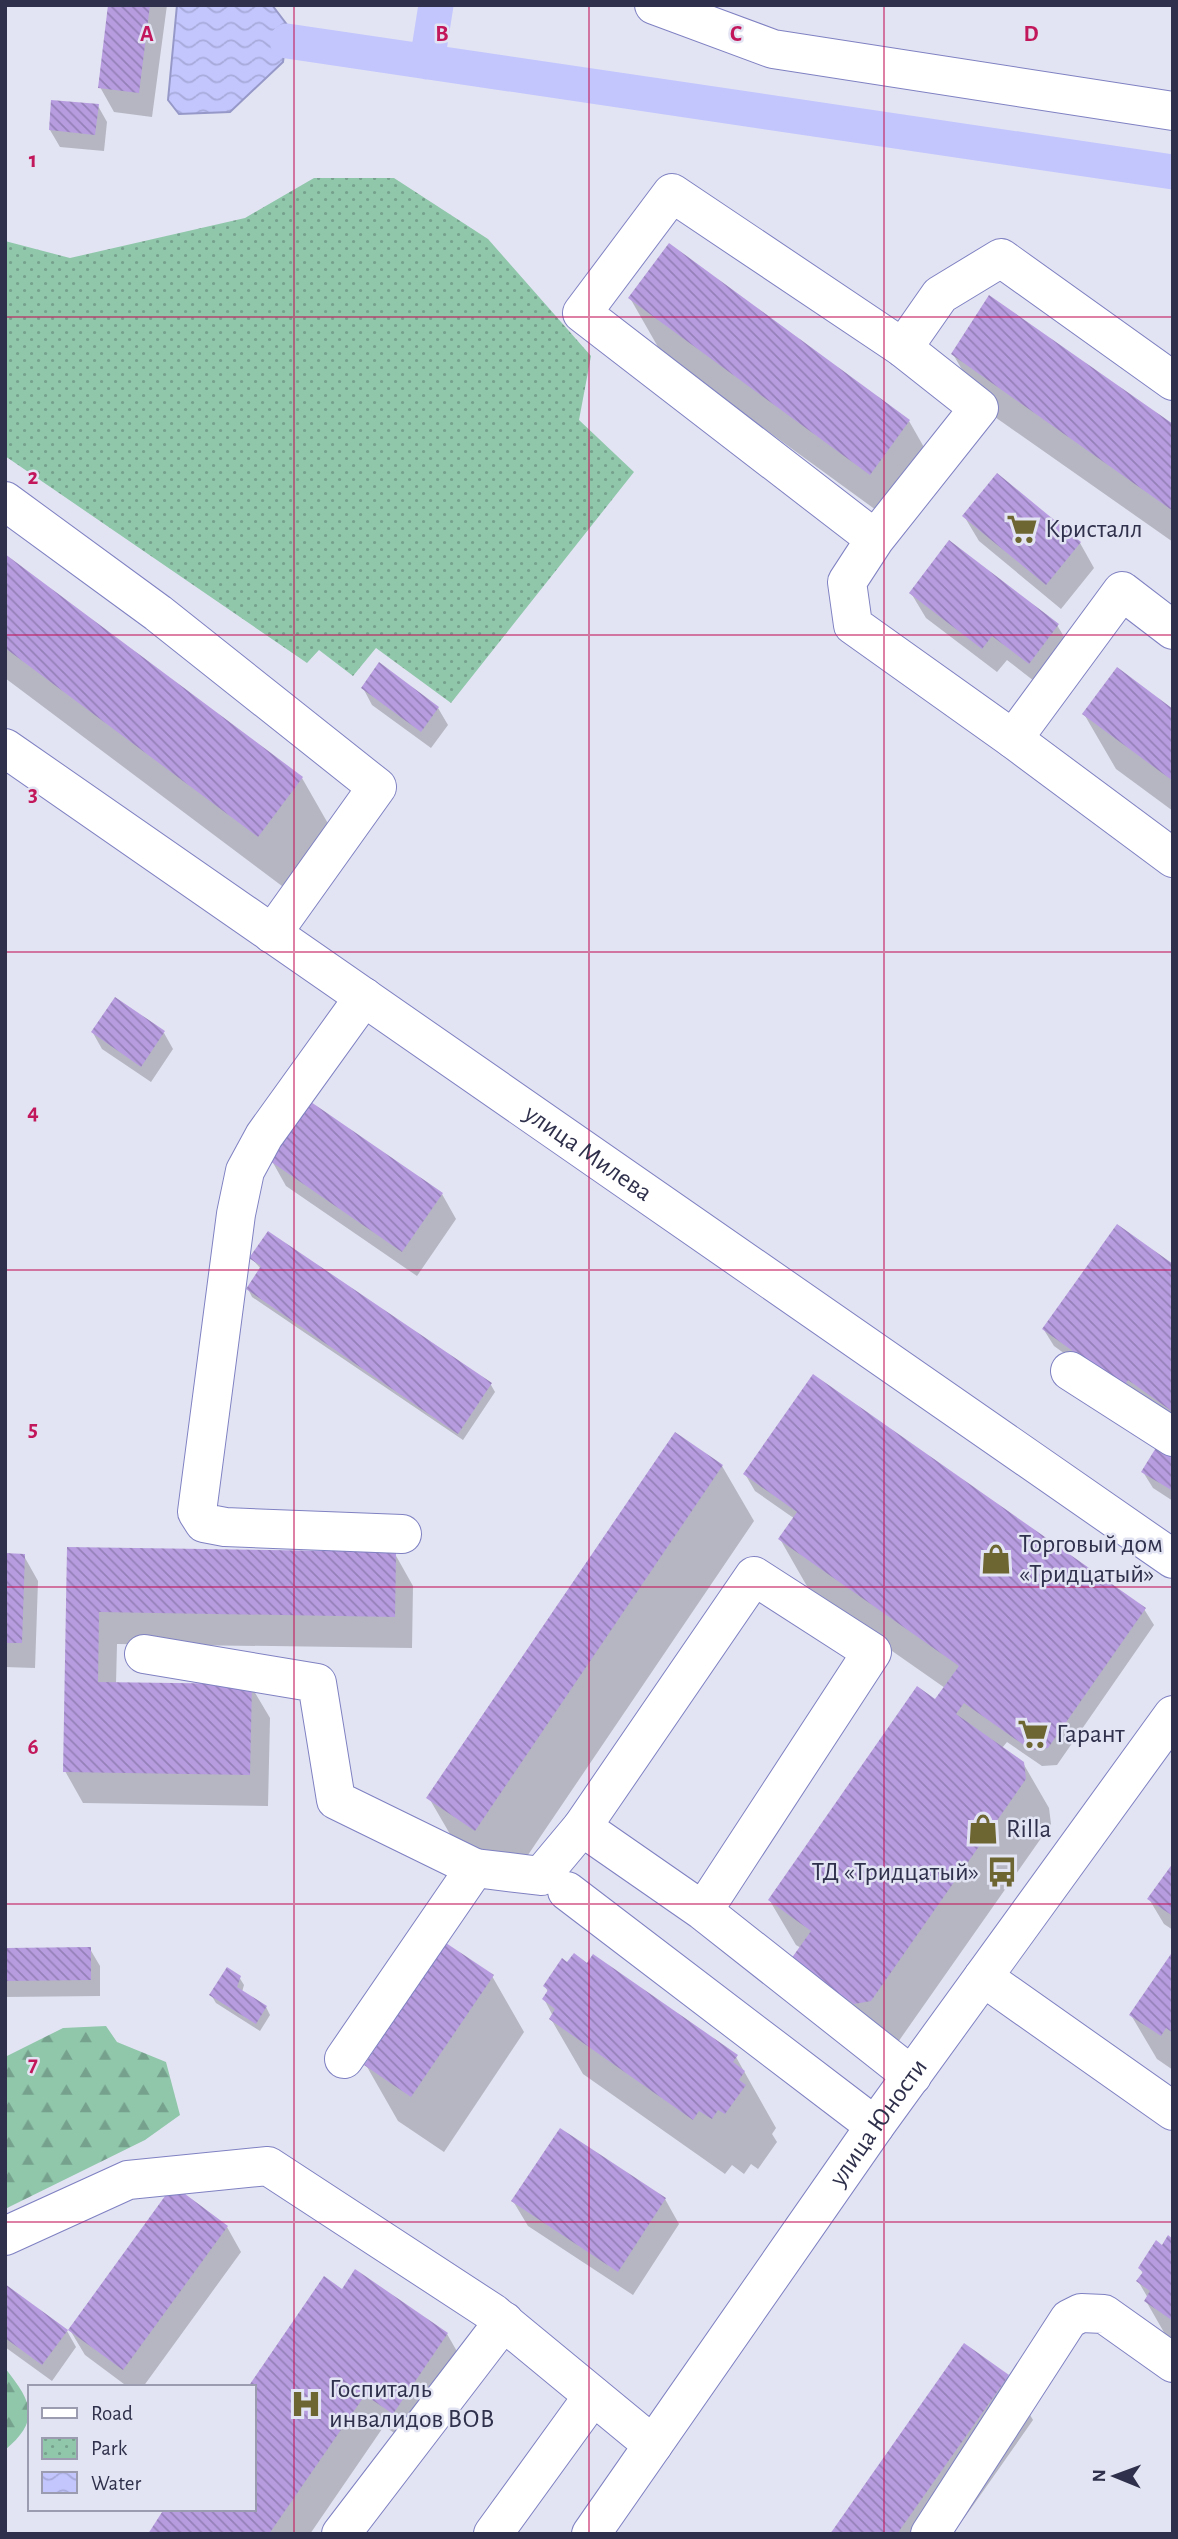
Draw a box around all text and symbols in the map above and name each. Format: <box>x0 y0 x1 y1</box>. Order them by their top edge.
text: A <box>140 23 154 46</box>
text: B <box>435 23 449 46</box>
text: C <box>730 23 742 46</box>
text: D <box>1023 23 1039 46</box>
text: 1 <box>29 149 37 172</box>
text: 2 <box>28 466 39 489</box>
supermarket icon: Кристалл <box>1005 512 1039 546</box>
place label: Кристалл <box>1045 516 1143 542</box>
text: 3 <box>28 783 38 806</box>
street label: улица Милева <box>519 1099 657 1206</box>
text: 4 <box>27 1101 39 1124</box>
text: 5 <box>28 1418 38 1441</box>
place label: Торговый дом «Тридцатый» <box>1019 1531 1163 1587</box>
shop icon: Торговый дом «Тридцатый» <box>979 1542 1013 1576</box>
supermarket icon: Гарант <box>1016 1717 1050 1751</box>
place label: Гарант <box>1056 1721 1125 1747</box>
text: 6 <box>27 1736 39 1759</box>
shop icon: Rilla <box>966 1812 1000 1846</box>
place label: Rilla <box>1006 1816 1052 1842</box>
bus stop icon: ТД «Тридцатый» <box>985 1855 1019 1889</box>
place label: ТД «Тридцатый» <box>812 1859 979 1885</box>
text: 7 <box>28 2053 38 2076</box>
street label: улица Юности <box>824 2054 932 2191</box>
place label: Госпиталь инвалидов ВОВ <box>329 2376 494 2432</box>
legend <box>28 2385 256 2511</box>
hospital icon: Госпиталь инвалидов ВОВ <box>289 2387 323 2421</box>
text: Road <box>91 2403 133 2424</box>
text: Park <box>91 2438 128 2459</box>
north arrow <box>1080 2441 1150 2511</box>
text: N <box>1090 2469 1109 2483</box>
text: Water <box>91 2473 141 2494</box>

